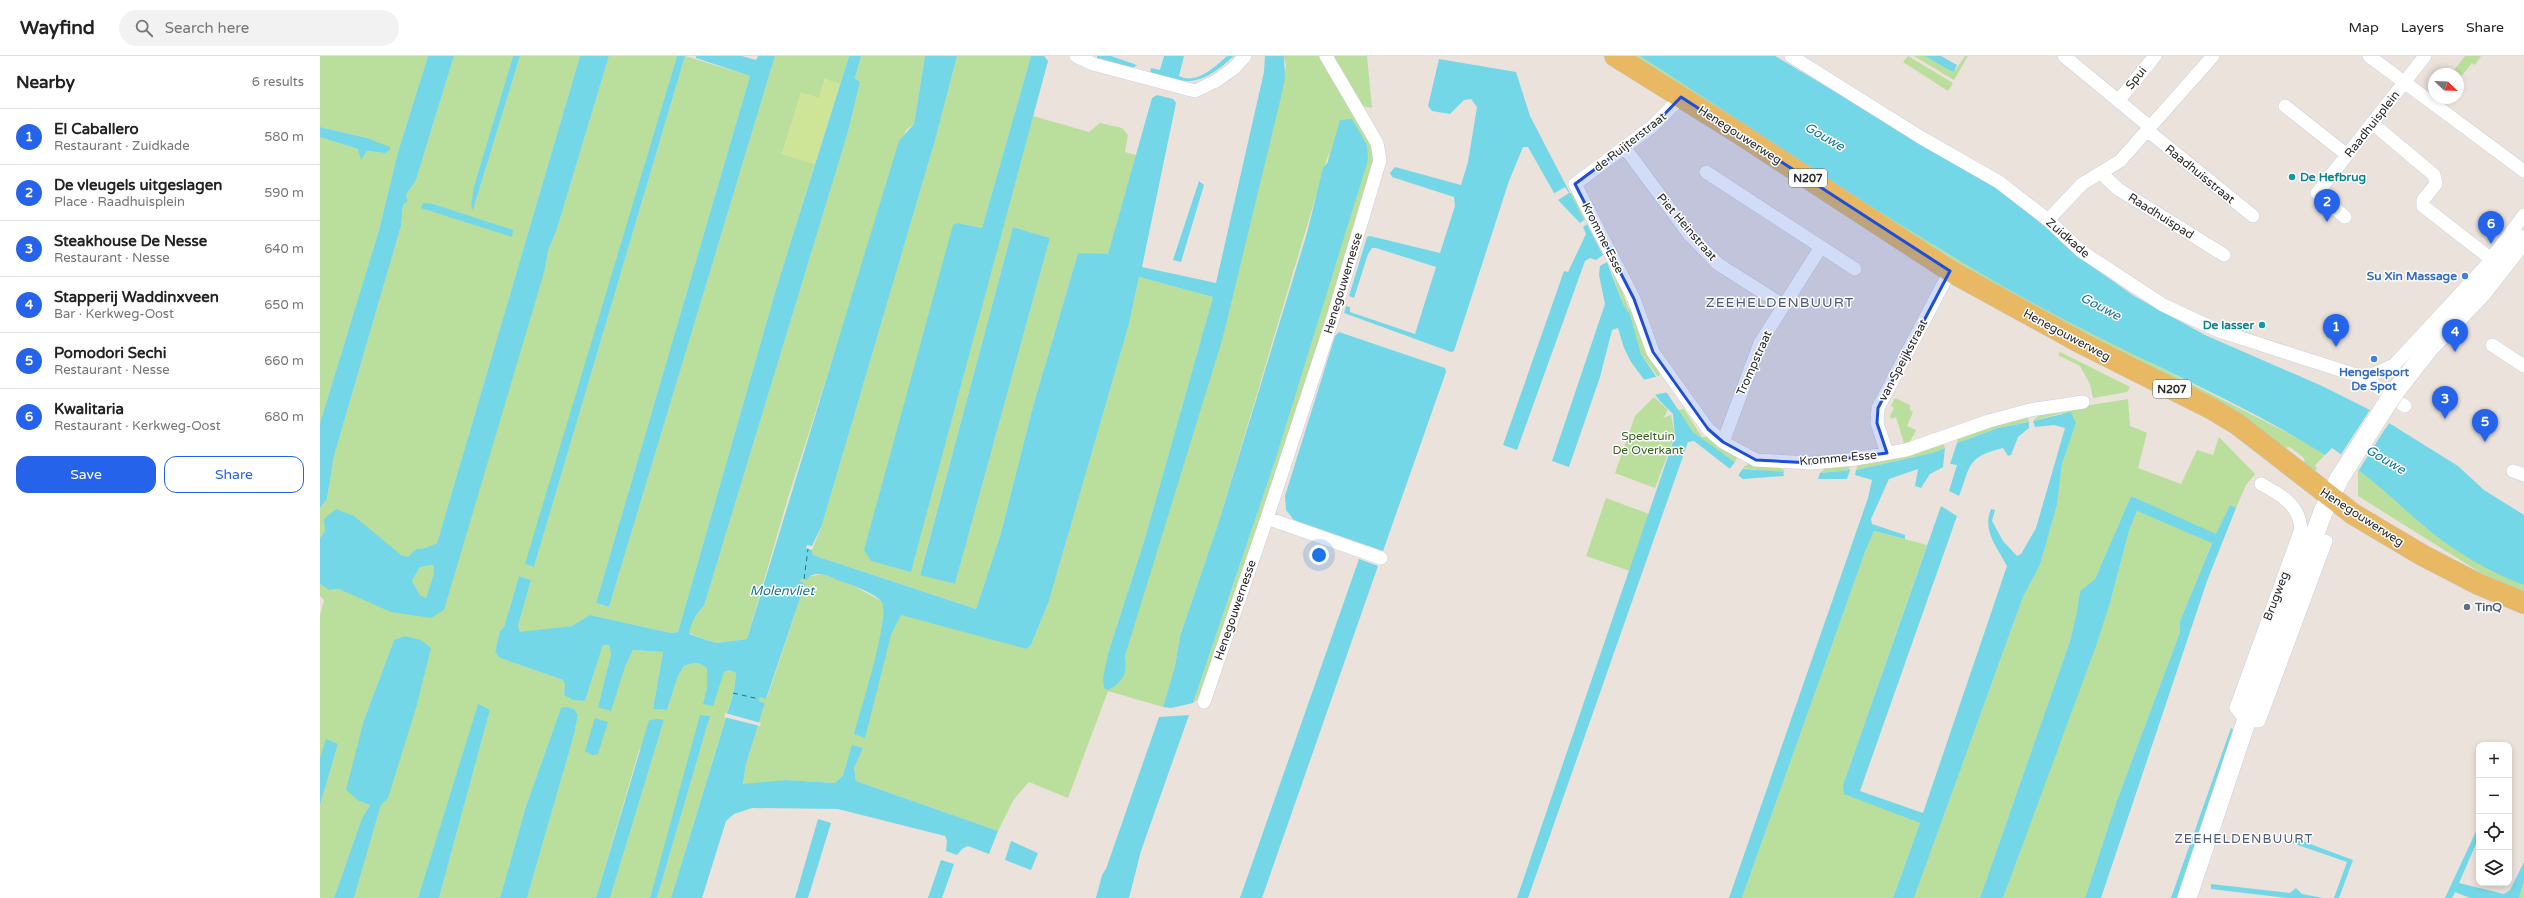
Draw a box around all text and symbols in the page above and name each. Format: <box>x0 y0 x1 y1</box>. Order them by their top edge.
search box <box>119 10 399 46</box>
text: Wayfind <box>20 17 95 39</box>
icon: search <box>133 17 155 39</box>
text: Search here <box>165 19 249 37</box>
text: Map <box>2349 19 2379 36</box>
text: Layers <box>2401 19 2444 36</box>
text: Share <box>2466 19 2504 36</box>
street label: Spui <box>2123 64 2149 92</box>
north arrow <box>2428 68 2464 104</box>
text: Nearby <box>16 72 75 93</box>
text: 6 results <box>252 74 304 90</box>
street label: Raadhuisplein <box>2342 88 2402 160</box>
street label: Henegouwerweg <box>1696 103 1784 167</box>
street label: de Ruijterstraat <box>1591 109 1669 175</box>
water label: Gouwe <box>1802 119 1848 155</box>
text: El Caballero <box>54 120 139 138</box>
text: 1 <box>25 129 33 145</box>
text: 580 m <box>264 129 304 145</box>
text: Restaurant · Zuidkade <box>54 138 190 154</box>
street label: Raadhuisstraat <box>2162 142 2238 207</box>
road number: N207 <box>1789 169 1827 187</box>
place label: De Hefbrug <box>2300 170 2366 185</box>
marker: De Hefbrug <box>2287 172 2297 182</box>
text: De vleugels uitgeslagen <box>54 176 222 194</box>
text: 2 <box>25 185 33 201</box>
text: 590 m <box>264 185 304 201</box>
pin: 2 <box>2314 189 2340 222</box>
street label: Raadhuispad <box>2126 190 2196 242</box>
street label: Piet Heinstraat <box>1654 191 1720 264</box>
text: Place · Raadhuisplein <box>54 194 185 210</box>
street label: Kromme Esse <box>1579 200 1627 276</box>
pin: 6 <box>2478 211 2504 244</box>
street label: Zuidkade <box>2043 215 2093 261</box>
street label: Henegouwernesse <box>1321 230 1365 335</box>
text: Steakhouse De Nesse <box>54 232 207 250</box>
text: 3 <box>25 241 33 257</box>
text: 640 m <box>264 241 304 257</box>
text: Restaurant · Nesse <box>54 250 170 266</box>
place label: Su Xin Massage <box>2367 269 2457 284</box>
marker: Su Xin Massage <box>2460 271 2470 281</box>
text: Stapperij Waddinxveen <box>54 288 219 306</box>
water label: Gouwe <box>2078 290 2124 324</box>
district label: ZEEHELDENBUURT <box>1706 294 1854 311</box>
text: 4 <box>25 297 33 313</box>
text: 650 m <box>264 297 304 313</box>
text: Bar · Kerkweg-Oost <box>54 306 174 322</box>
street label: Henegouwerweg <box>2021 306 2113 364</box>
pin: 1 <box>2323 314 2349 347</box>
street label: van Speijkstraat <box>1876 316 1931 403</box>
place label: De lasser <box>2203 318 2254 332</box>
pin: 4 <box>2442 319 2468 352</box>
marker: De lasser <box>2257 320 2267 330</box>
street label: Trompstraat <box>1733 328 1775 398</box>
text: Pomodori Sechi <box>54 344 166 362</box>
text: 5 <box>25 353 33 369</box>
text: 660 m <box>264 353 304 369</box>
marker: Hengelsport De Spot <box>2369 354 2379 364</box>
text: Restaurant · Nesse <box>54 362 170 378</box>
place label: Hengelsport De Spot <box>2339 365 2409 394</box>
road number: N207 <box>2153 380 2191 398</box>
pin: 3 <box>2432 386 2458 419</box>
text: Kwalitaria <box>54 400 124 418</box>
text: 6 <box>25 409 33 425</box>
text: 680 m <box>264 409 304 425</box>
pin: 5 <box>2472 409 2498 442</box>
text: Restaurant · Kerkweg-Oost <box>54 418 221 434</box>
park label: Speeltuin De Overkant <box>1612 429 1684 457</box>
water label: Gouwe <box>2363 442 2409 478</box>
street label: Kromme Esse <box>1799 448 1877 468</box>
button: Save <box>16 456 156 493</box>
button: Share <box>164 456 304 493</box>
street label: Henegouwerweg <box>2318 485 2406 549</box>
your location <box>1309 545 1329 565</box>
street label: Henegouwernesse <box>1211 558 1259 662</box>
street label: Brugweg <box>2260 569 2292 623</box>
water label: Molenvliet <box>750 583 816 599</box>
place label: TinQ <box>2474 600 2502 614</box>
marker: TinQ <box>2462 602 2472 612</box>
map controls <box>2476 742 2512 886</box>
button: + <box>2476 742 2512 778</box>
button: − <box>2476 778 2512 814</box>
button: locate <box>2476 814 2512 850</box>
district label: ZEEHELDENBUURT <box>2175 831 2313 847</box>
button: layers <box>2476 850 2512 886</box>

